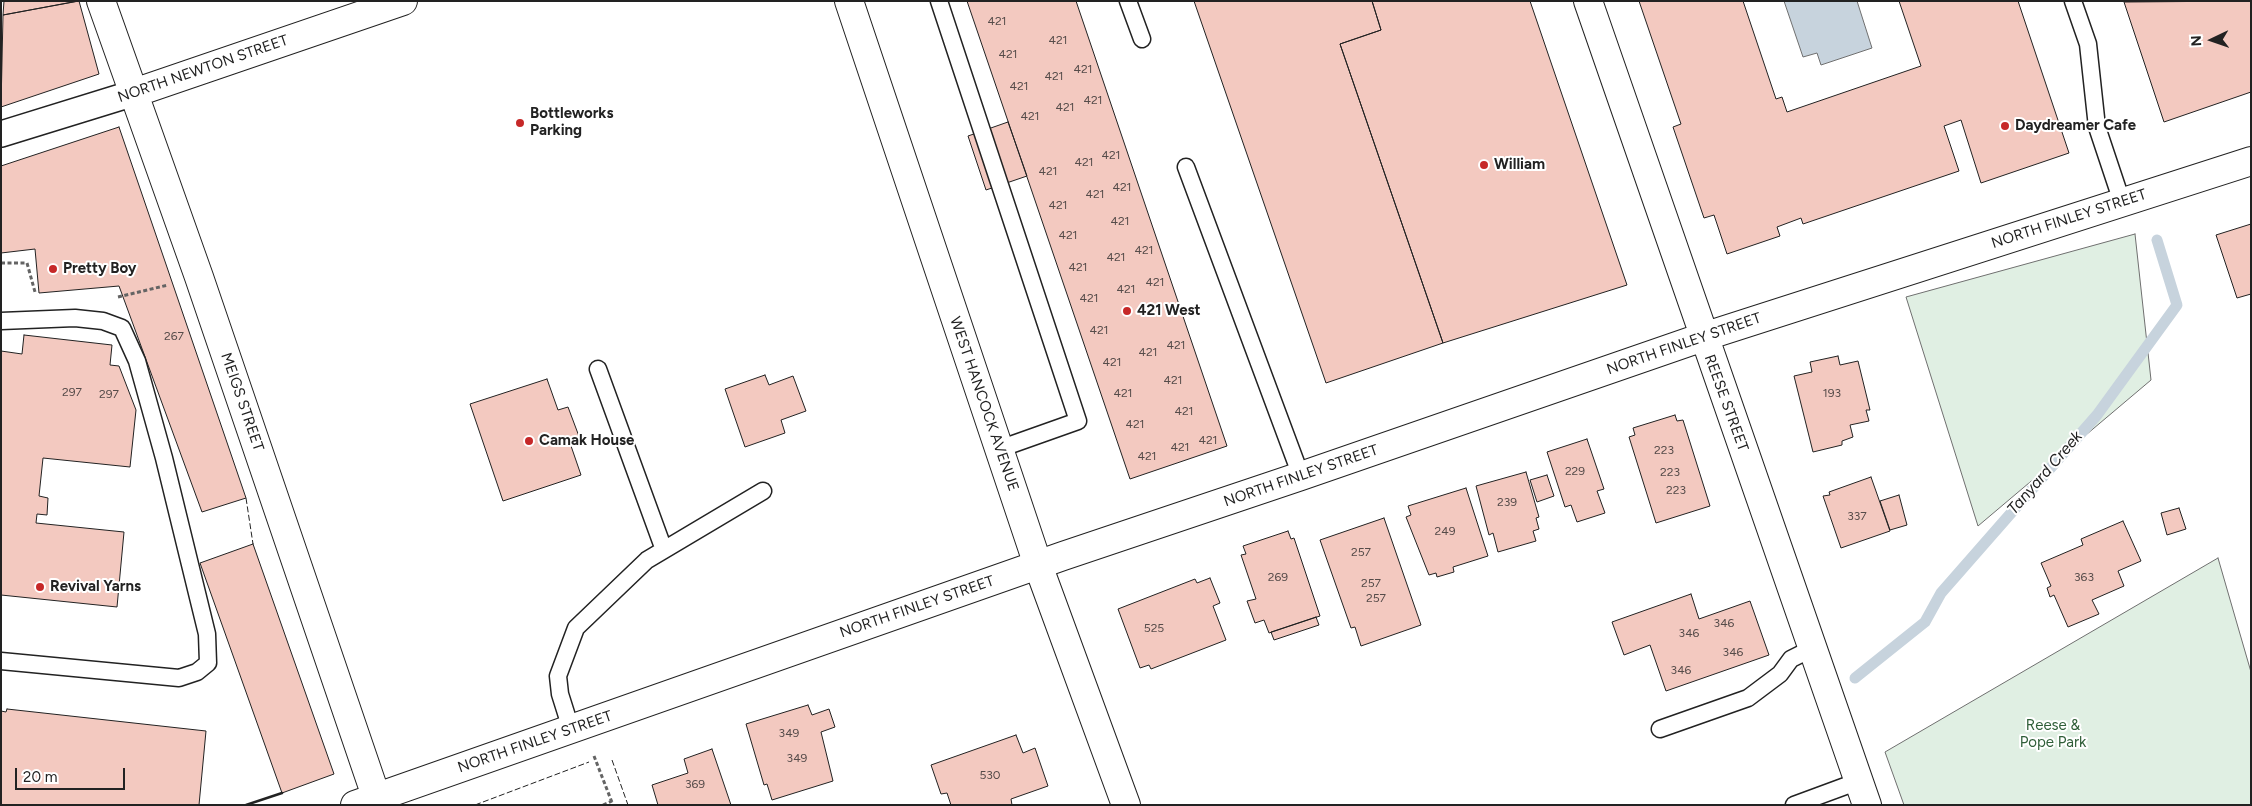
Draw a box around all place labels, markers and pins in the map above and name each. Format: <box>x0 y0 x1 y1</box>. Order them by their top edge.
place label: Bottleworks Parking <box>530 105 613 140</box>
marker: Bottleworks Parking <box>514 117 526 129</box>
place label: Daydreamer Cafe <box>2015 117 2136 135</box>
marker: Daydreamer Cafe <box>1999 120 2011 132</box>
place label: William <box>1494 156 1545 174</box>
marker: William <box>1478 159 1490 171</box>
place label: Pretty Boy <box>63 260 136 278</box>
marker: Pretty Boy <box>47 263 59 275</box>
place label: 421 West <box>1137 302 1201 320</box>
marker: 421 West <box>1121 305 1133 317</box>
place label: Camak House <box>539 432 634 450</box>
marker: Camak House <box>523 435 535 447</box>
place label: Revival Yarns <box>50 578 141 596</box>
marker: Revival Yarns <box>34 581 46 593</box>

